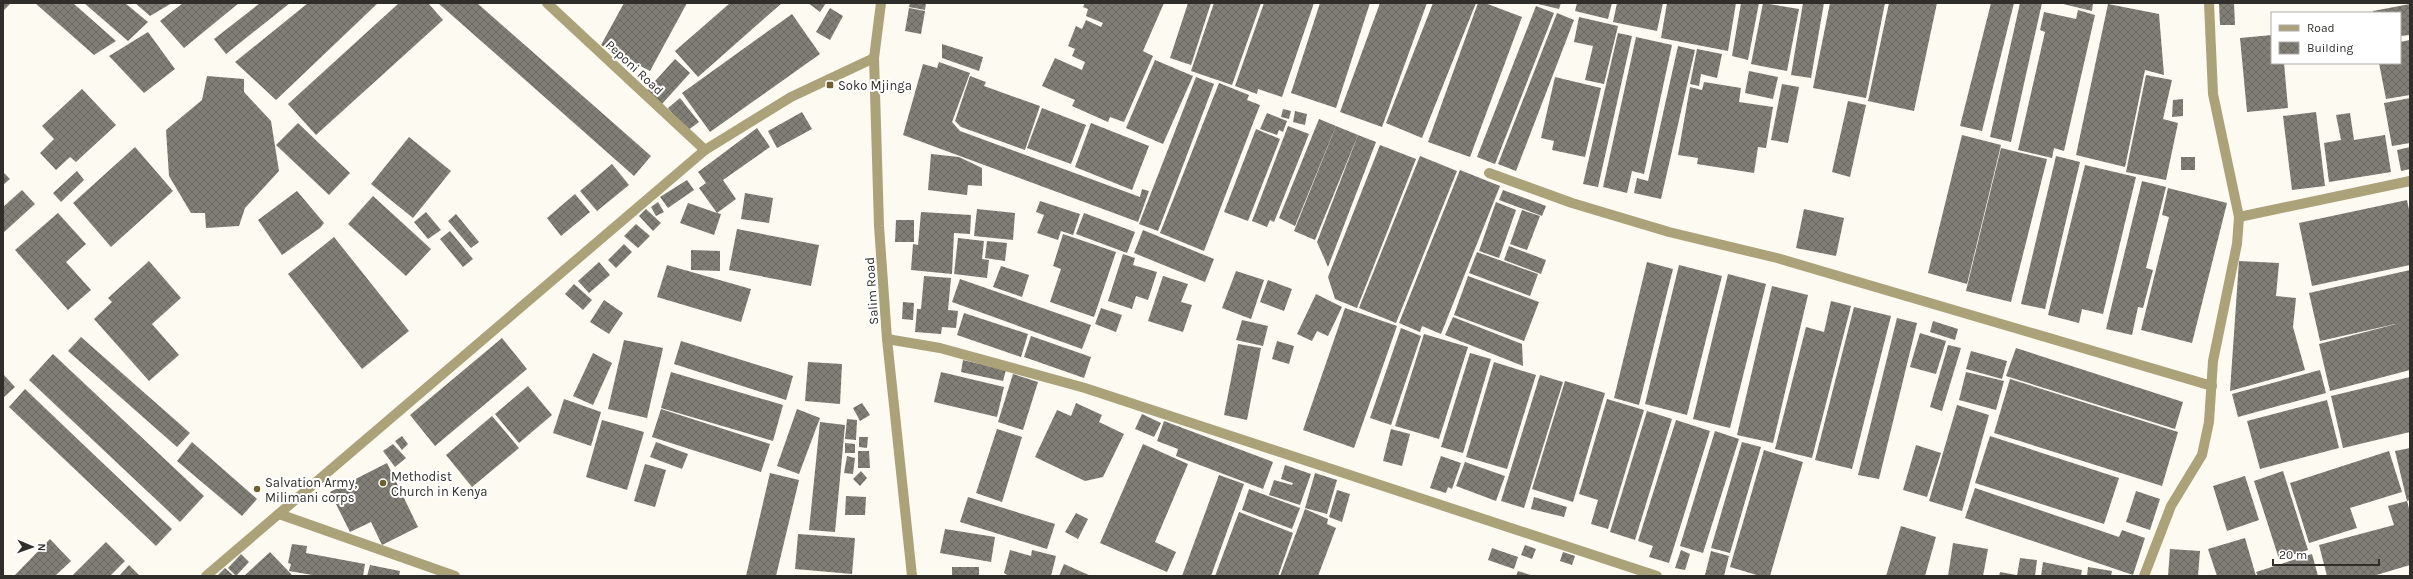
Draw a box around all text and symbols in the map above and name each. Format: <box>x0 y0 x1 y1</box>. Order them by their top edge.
legend <box>2271 12 2401 64</box>
text: Road <box>2307 21 2335 35</box>
street label: Peponi Road <box>603 37 667 98</box>
text: Building <box>2307 41 2354 55</box>
place label: Soko Mjinga <box>838 78 912 93</box>
marker: Soko Mjinga <box>825 80 835 90</box>
street label: Salim Road <box>862 257 881 325</box>
place label: Methodist Church in Kenya <box>391 469 487 499</box>
place label: Salvation Army, Milimani corps <box>265 475 358 505</box>
marker: Methodist Church in Kenya <box>378 478 388 488</box>
marker: Salvation Army, Milimani corps <box>252 484 262 494</box>
north arrow <box>12 527 52 567</box>
scale bar <box>2273 541 2379 567</box>
text: N <box>35 543 48 552</box>
text: 20 m <box>2279 548 2307 562</box>

